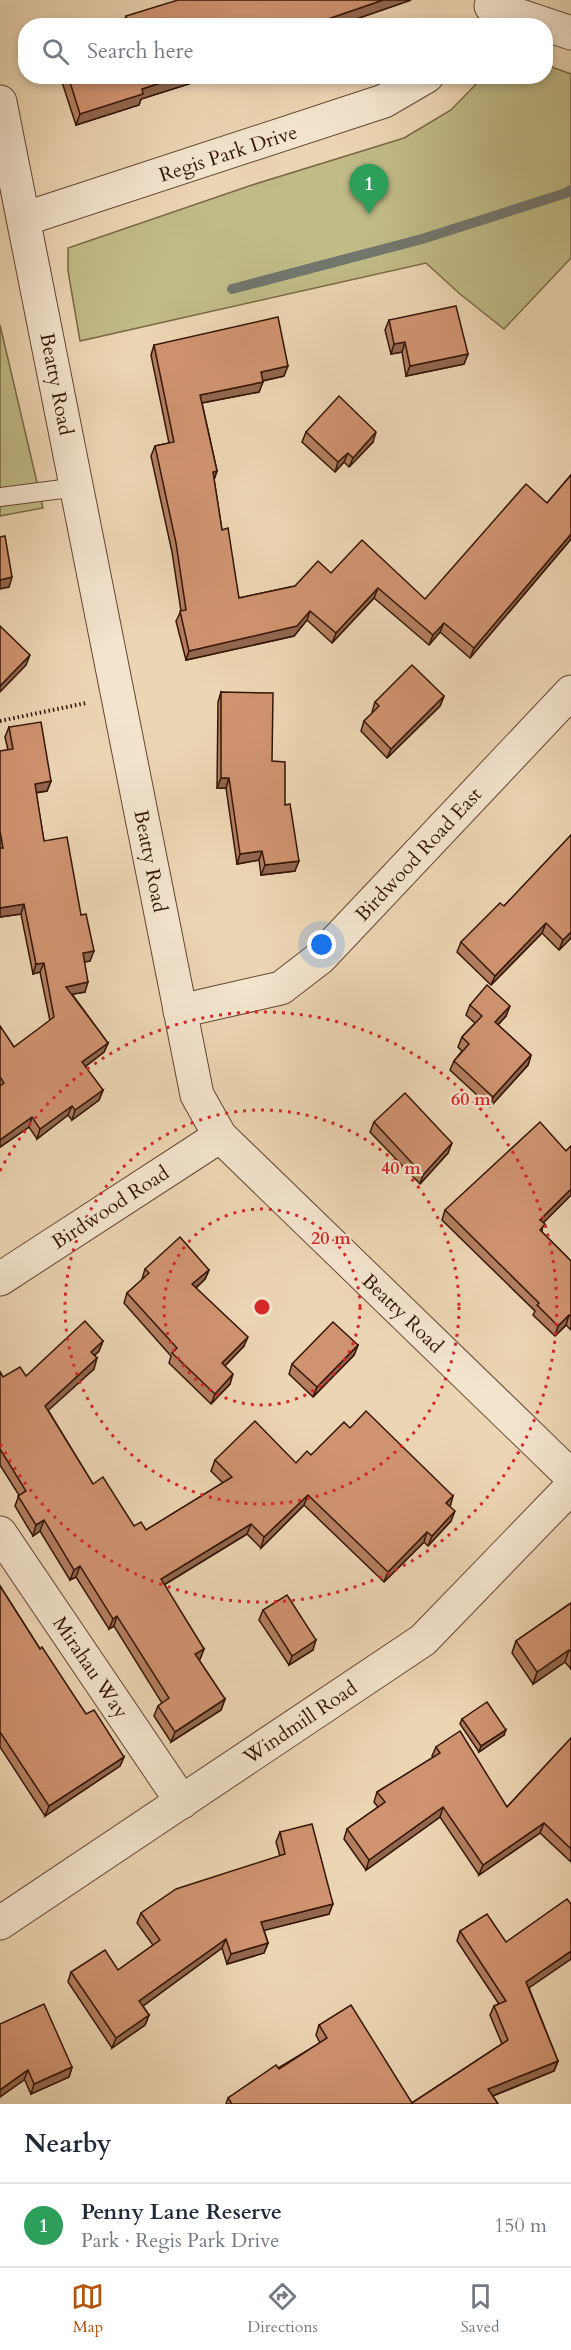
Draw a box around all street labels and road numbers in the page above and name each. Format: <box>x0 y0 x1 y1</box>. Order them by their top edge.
street label: Regis Park Drive <box>155 118 301 189</box>
street label: Beatty Road <box>33 331 80 438</box>
street label: Birdwood Road East <box>349 781 488 927</box>
street label: Beatty Road <box>127 808 174 915</box>
street label: Birdwood Road <box>46 1159 174 1255</box>
street label: Beatty Road <box>356 1268 450 1359</box>
street label: Mirahau Way <box>46 1611 135 1724</box>
street label: Windmill Road <box>237 1674 363 1771</box>

